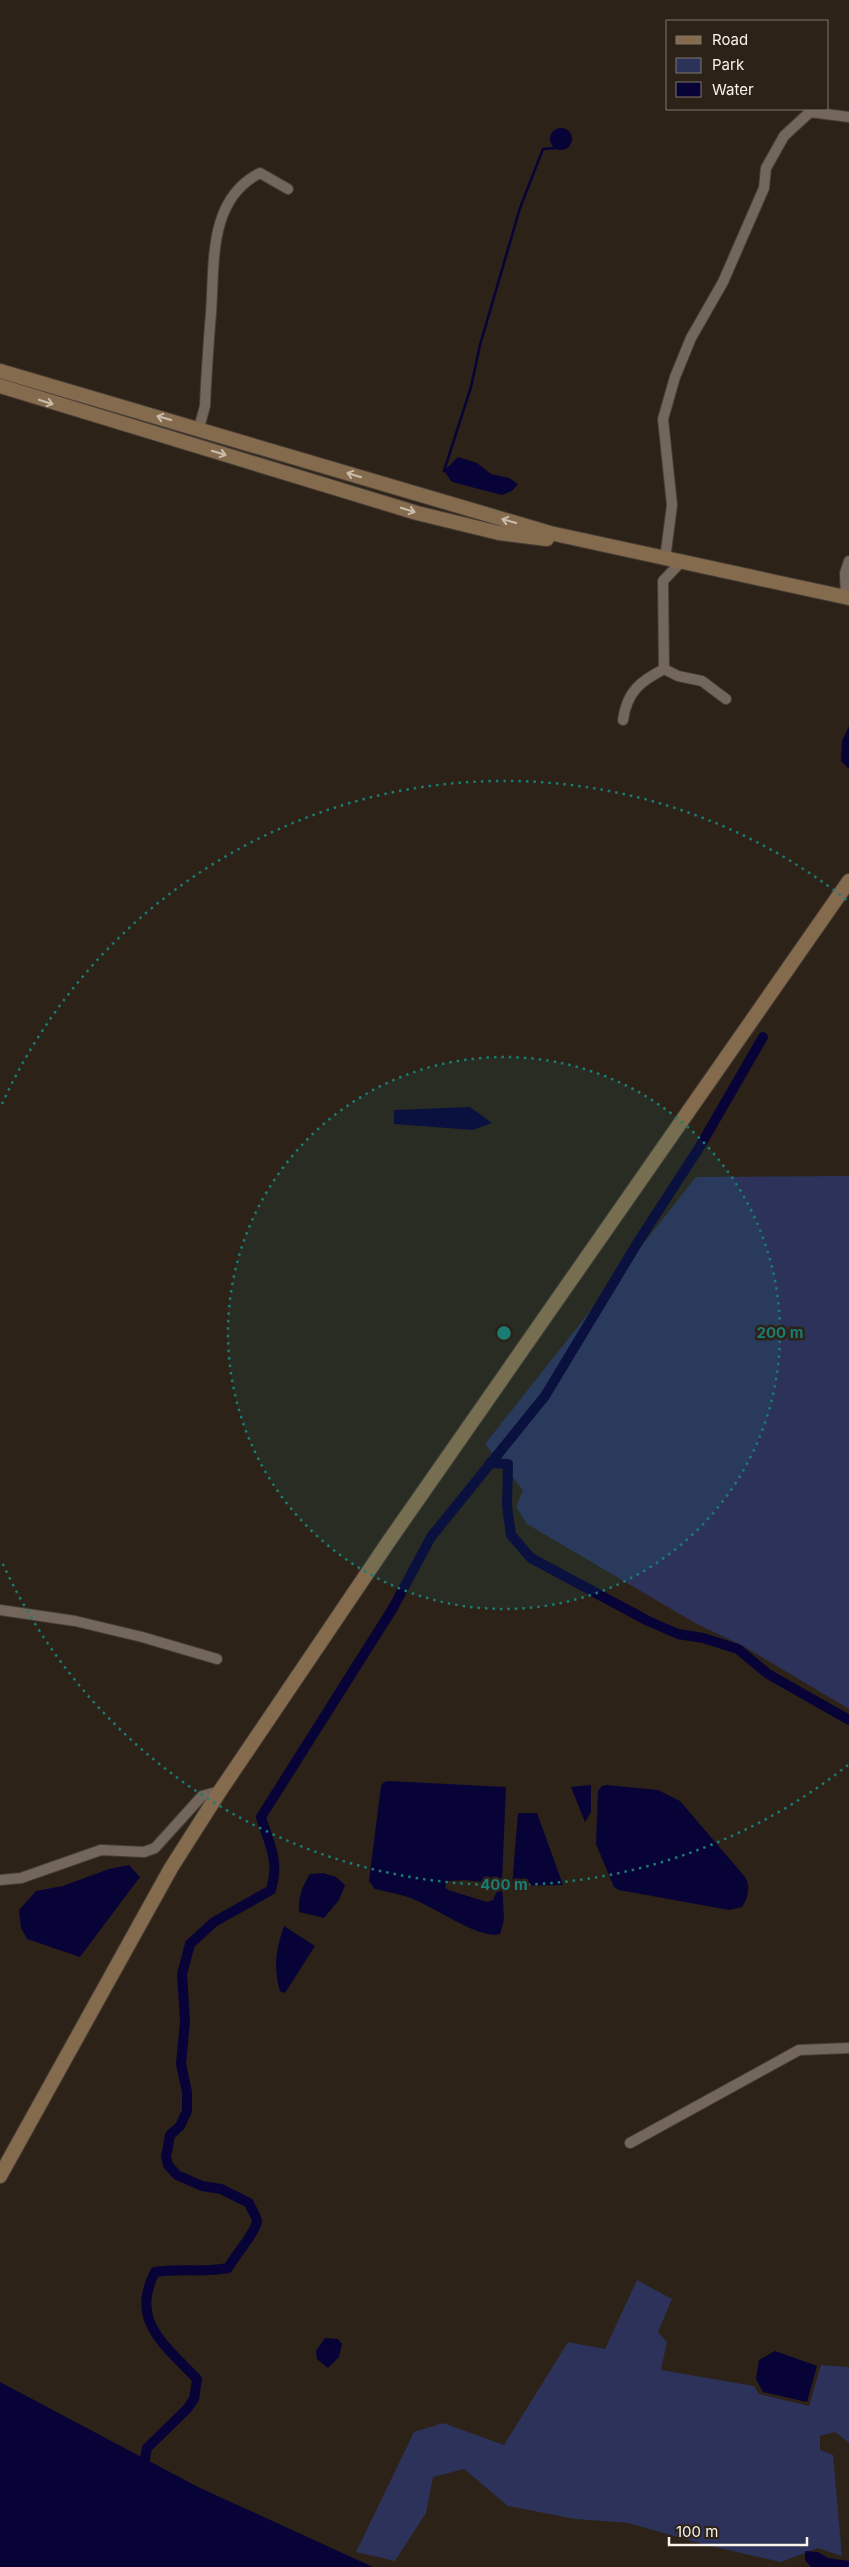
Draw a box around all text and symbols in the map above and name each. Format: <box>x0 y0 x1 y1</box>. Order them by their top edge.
legend <box>666 20 829 110</box>
text: Road <box>712 30 748 49</box>
text: Park <box>712 55 745 74</box>
text: Water <box>712 80 754 99</box>
one-way arrow <box>38 397 54 407</box>
one-way arrow <box>157 413 173 423</box>
one-way arrow <box>210 449 226 459</box>
one-way arrow <box>346 469 362 479</box>
one-way arrow <box>400 506 415 515</box>
one-way arrow <box>502 516 518 526</box>
text: 200 m <box>757 1323 803 1342</box>
centre of rings <box>495 1324 513 1342</box>
text: 400 m <box>480 1875 528 1894</box>
scale bar <box>669 2514 806 2546</box>
text: 100 m <box>676 2522 718 2541</box>

